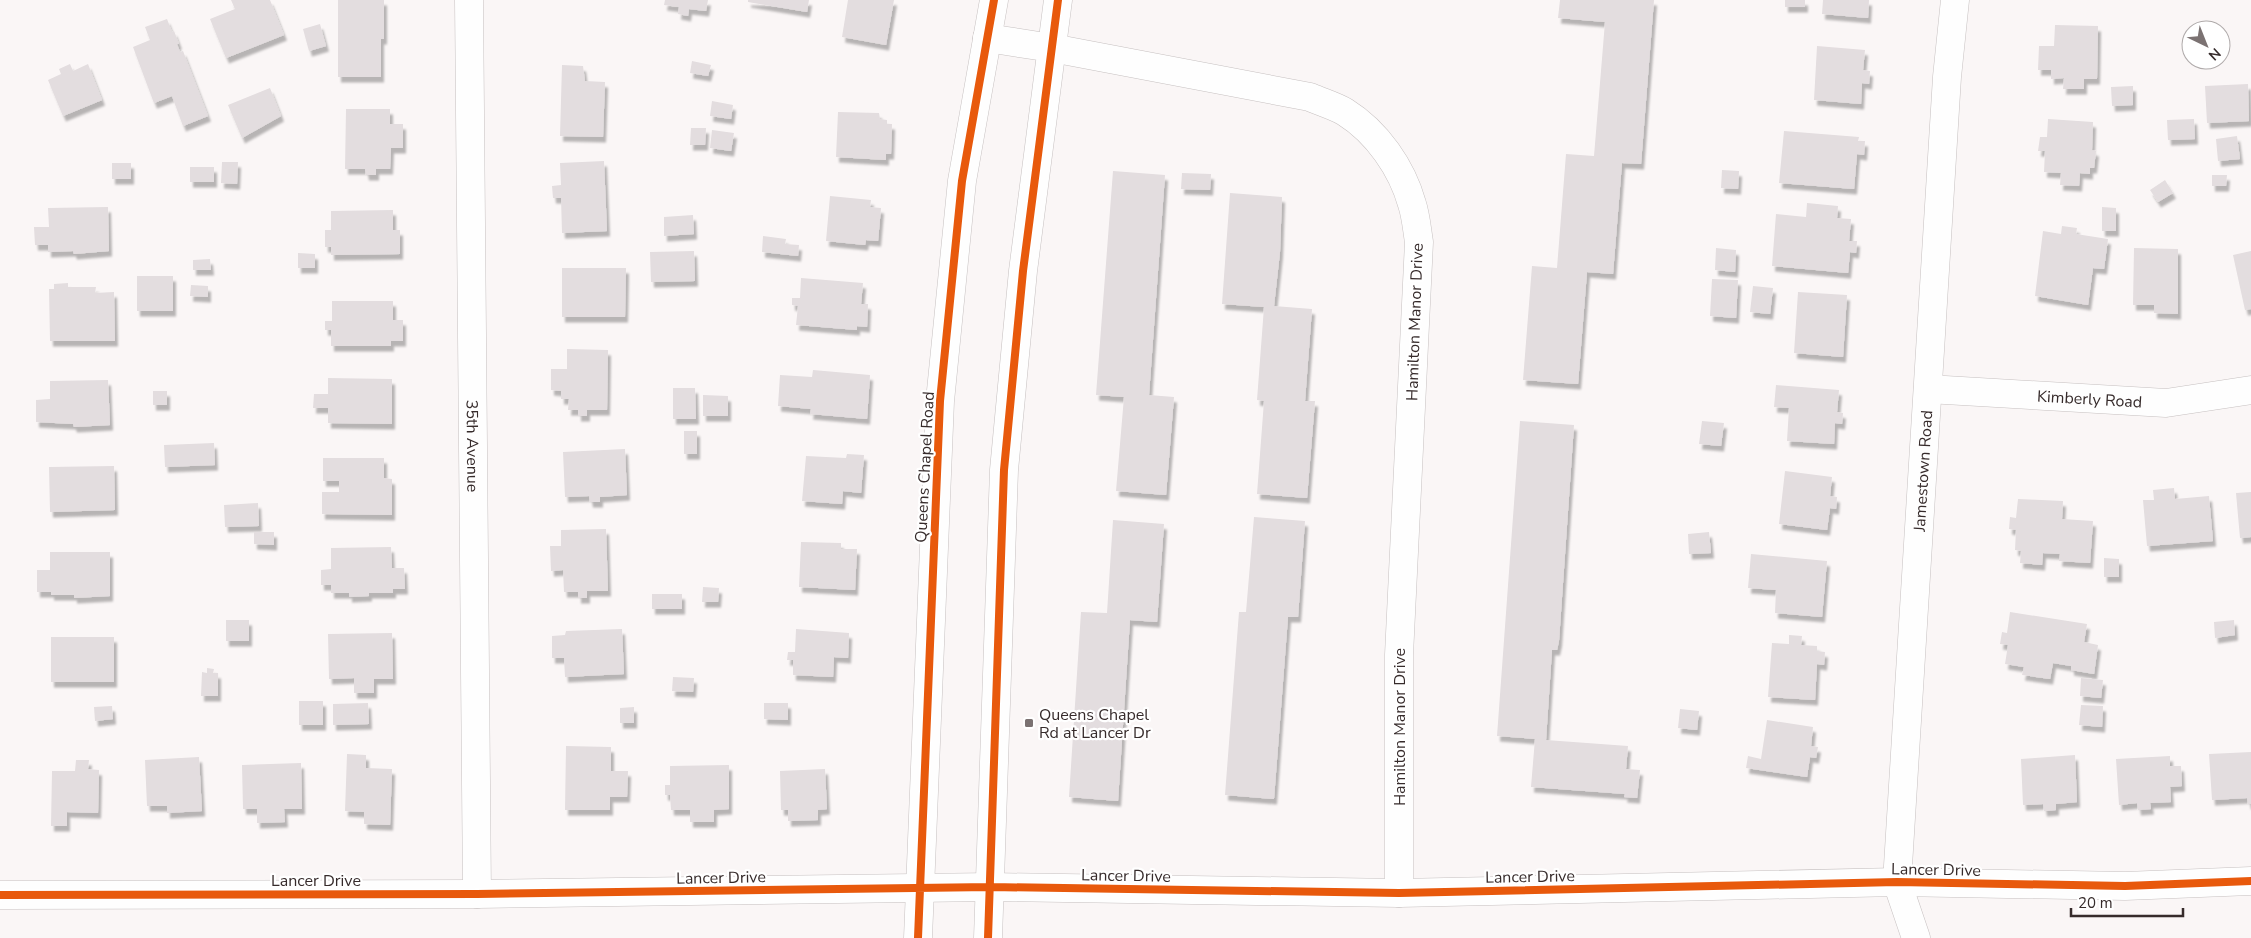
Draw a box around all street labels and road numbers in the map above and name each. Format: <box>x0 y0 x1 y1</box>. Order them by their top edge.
street label: Hamilton Manor Drive <box>1401 243 1429 401</box>
street label: Kimberly Road <box>2037 385 2143 414</box>
street label: Queens Chapel Road <box>910 391 940 543</box>
street label: 35th Avenue <box>461 400 483 492</box>
street label: Jamestown Road <box>1909 410 1938 533</box>
street label: Hamilton Manor Drive <box>1389 648 1411 806</box>
street label: Lancer Drive <box>1891 858 1981 882</box>
street label: Lancer Drive <box>1081 864 1171 888</box>
street label: Lancer Drive <box>1485 865 1575 889</box>
street label: Lancer Drive <box>676 866 766 890</box>
street label: Lancer Drive <box>271 870 361 892</box>

